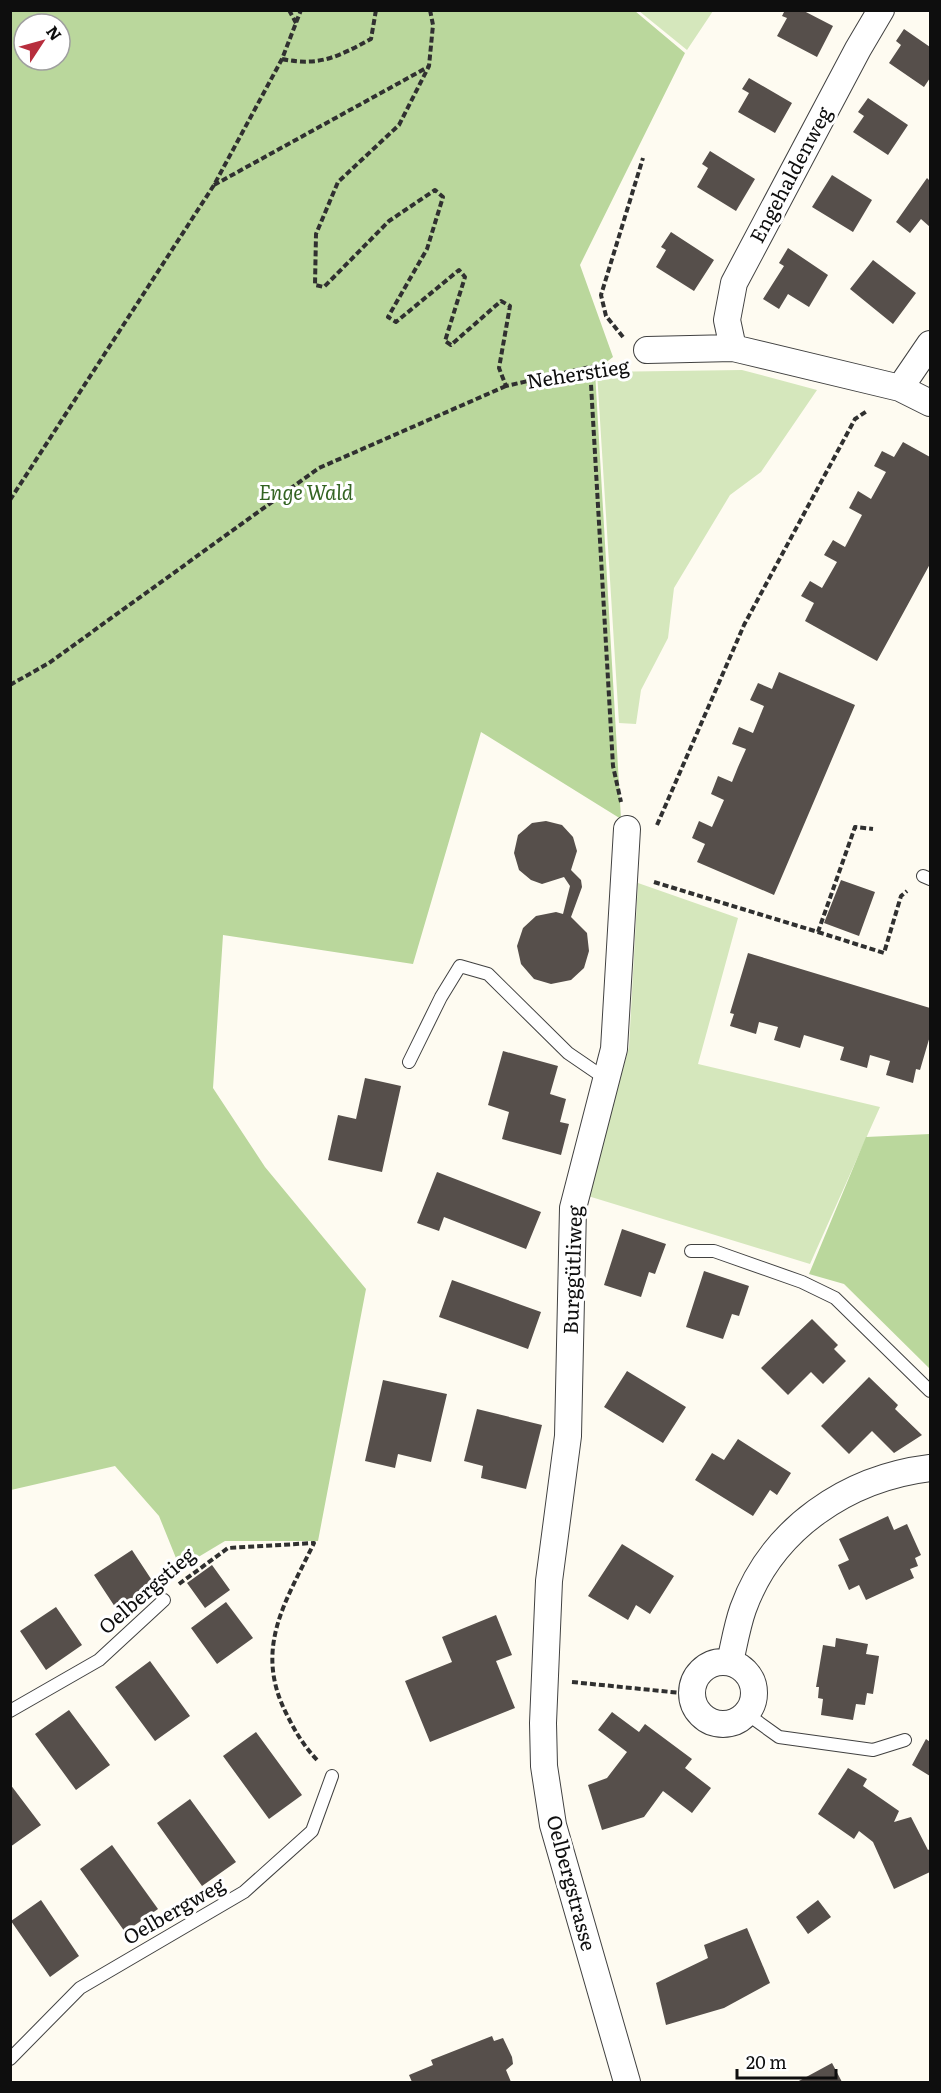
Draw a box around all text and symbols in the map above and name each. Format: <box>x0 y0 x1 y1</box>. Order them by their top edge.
north arrow <box>12 12 72 72</box>
text: N <box>41 20 69 45</box>
street label: Engehaldenweg <box>741 100 838 248</box>
street label: Neherstieg <box>524 349 632 395</box>
park label: Enge Wald <box>259 476 354 506</box>
street label: Burggütliweg <box>554 1204 588 1335</box>
street label: Oelbergstieg <box>91 1538 201 1640</box>
street label: Oelbergstrasse <box>540 1811 605 1954</box>
street label: Oelbergweg <box>116 1868 230 1951</box>
scale bar <box>737 2042 836 2080</box>
text: 20 m <box>746 2048 787 2075</box>

